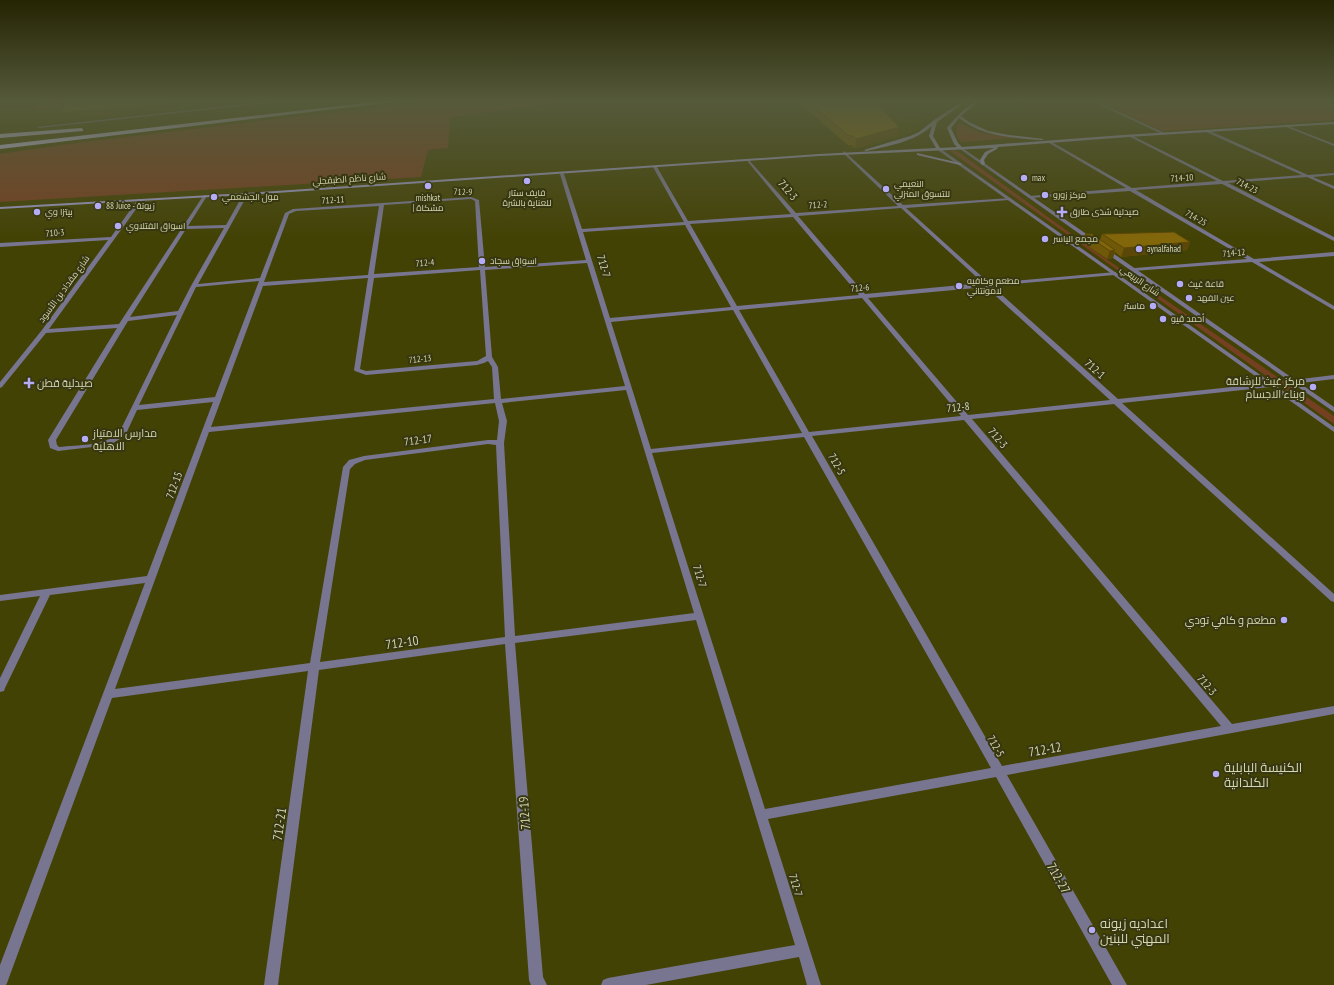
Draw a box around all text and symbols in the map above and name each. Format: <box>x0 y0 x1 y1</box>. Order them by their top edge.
street label: شارع ناظم الطبقجلي <box>312 170 386 189</box>
street label: 714-10 <box>1170 171 1194 184</box>
place label: max <box>1032 172 1045 183</box>
marker: max <box>1019 173 1029 183</box>
street label: 714-23 <box>1235 175 1260 196</box>
marker: فايف ستار للعناية بالشرة <box>522 176 532 186</box>
street label: 712-3 <box>775 177 801 203</box>
place label: النعيمي للتسوق المنزلي <box>894 178 950 201</box>
marker: mishkat | مشكاة <box>423 181 433 191</box>
marker: النعيمي للتسوق المنزلي <box>881 184 891 194</box>
street label: 712-9 <box>454 186 473 197</box>
place label: فايف ستار للعناية بالشرة <box>503 187 551 208</box>
place label: مركز زورو <box>1053 189 1086 200</box>
marker: مركز زورو <box>1040 190 1050 200</box>
place label: مول الجشعمي <box>222 191 279 204</box>
marker: مول الجشعمي <box>209 192 219 202</box>
place label: mishkat | مشكاة <box>413 192 444 213</box>
street label: 712-11 <box>321 193 345 206</box>
street label: 712-2 <box>808 198 828 211</box>
place label: 88 Juice - زيونة <box>106 200 155 211</box>
marker: 88 Juice - زيونة <box>93 201 103 211</box>
place label: بيتزا وي <box>45 206 73 219</box>
place label: صيدلية شذى طارق <box>1070 206 1139 218</box>
marker: بيتزا وي <box>32 207 42 217</box>
marker: صيدلية شذى طارق <box>1057 207 1067 217</box>
street label: 714-25 <box>1184 207 1209 228</box>
place label: اسواق الفتلاوي <box>126 220 185 233</box>
marker: اسواق الفتلاوي <box>113 221 123 231</box>
street label: 710-3 <box>45 226 65 239</box>
place label: مجمع الياسر <box>1052 233 1098 245</box>
marker: مجمع الياسر <box>1040 234 1050 244</box>
place label: aynalfahad <box>1147 243 1181 254</box>
marker: aynalfahad <box>1134 244 1144 254</box>
street label: 714-12 <box>1222 246 1246 259</box>
street label: شارع مقداد بن الأسود <box>36 253 92 325</box>
street label: 712-7 <box>594 253 614 279</box>
place label: اسواق سجاد <box>490 255 537 267</box>
street label: 712-4 <box>415 256 435 269</box>
marker: اسواق سجاد <box>477 256 487 266</box>
street label: شارع الربيعي <box>1117 263 1162 300</box>
place label: مطعم وكافيه لامونتاني <box>967 275 1020 298</box>
place label: قاعة غيث <box>1188 278 1224 289</box>
marker: قاعة غيث <box>1175 279 1185 289</box>
street label: 712-6 <box>850 281 870 294</box>
marker: مطعم وكافيه لامونتاني <box>954 281 964 291</box>
place label: عين الفهد <box>1197 292 1235 303</box>
marker: عين الفهد <box>1184 293 1194 303</box>
place label: ماستر <box>1123 300 1145 311</box>
marker: ماستر <box>1148 301 1158 311</box>
place label: أحمد ڤيو <box>1171 313 1205 324</box>
marker: أحمد ڤيو <box>1158 314 1168 324</box>
street label: 712-13 <box>408 352 432 365</box>
street label: 712-1 <box>1082 356 1108 382</box>
place label: مركز غيث للرشاقة وبناء الاجسام <box>1226 374 1305 402</box>
place label: صيدلية قطن <box>37 376 93 390</box>
marker: صيدلية قطن <box>24 378 34 388</box>
marker: مركز غيث للرشاقة وبناء الاجسام <box>1308 382 1318 392</box>
street label: 712-8 <box>946 399 970 415</box>
street label: 712-3 <box>985 425 1011 451</box>
place label: مدارس الامتياز الاهلية <box>92 426 157 453</box>
street label: 712-17 <box>403 431 433 449</box>
marker: مدارس الامتياز الاهلية <box>80 434 90 444</box>
street label: 712-5 <box>825 451 849 477</box>
street label: 712-15 <box>163 469 185 501</box>
street label: 712-7 <box>690 563 710 589</box>
place label: مطعم و كافي تودي <box>1185 613 1276 629</box>
marker: مطعم و كافي تودي <box>1279 615 1289 625</box>
street label: 712-10 <box>385 632 420 653</box>
street label: 712-3 <box>1194 672 1220 698</box>
street label: 712-5 <box>984 733 1008 759</box>
street label: 712-12 <box>1027 738 1063 761</box>
place label: الكنيسة البابلية الكلدانية <box>1224 759 1302 791</box>
marker: الكنيسة البابلية الكلدانية <box>1211 769 1221 779</box>
street label: 712-19 <box>515 796 534 830</box>
street label: 712-21 <box>269 806 290 842</box>
street label: 712-27 <box>1043 860 1074 897</box>
street label: 712-7 <box>786 872 806 898</box>
place label: اعداديه زيونه المهني للبنين <box>1100 915 1170 949</box>
marker: اعداديه زيونه المهني للبنين <box>1087 925 1097 935</box>

